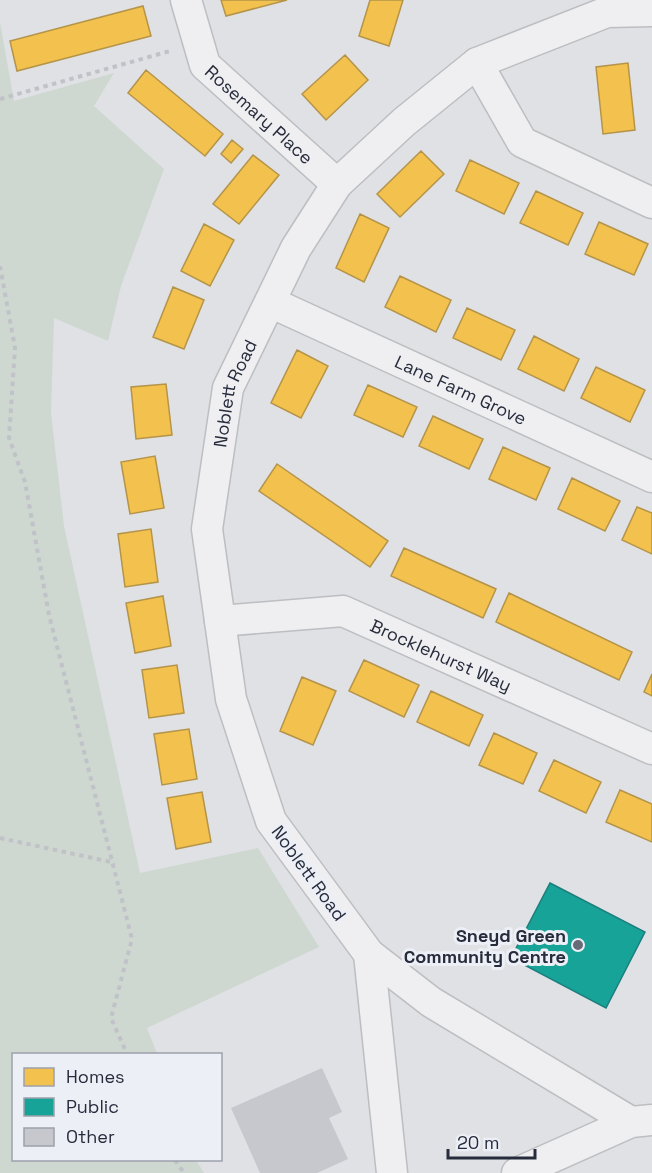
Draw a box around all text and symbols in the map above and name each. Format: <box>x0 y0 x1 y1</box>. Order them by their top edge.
street label: Rosemary Place <box>201 59 318 169</box>
street label: Noblett Road <box>208 335 261 449</box>
street label: Lane Farm Grove <box>391 349 530 430</box>
street label: Brocklehurst Way <box>367 613 515 696</box>
street label: Noblett Road <box>267 821 351 925</box>
place label: Sneyd Green Community Centre <box>404 924 566 968</box>
marker: Sneyd Green Community Centre <box>571 938 585 952</box>
legend <box>12 1053 222 1161</box>
text: Homes <box>66 1065 125 1088</box>
text: Public <box>66 1095 119 1118</box>
scale bar <box>448 1122 535 1160</box>
text: Other <box>66 1125 115 1148</box>
text: 20 m <box>457 1131 500 1154</box>

